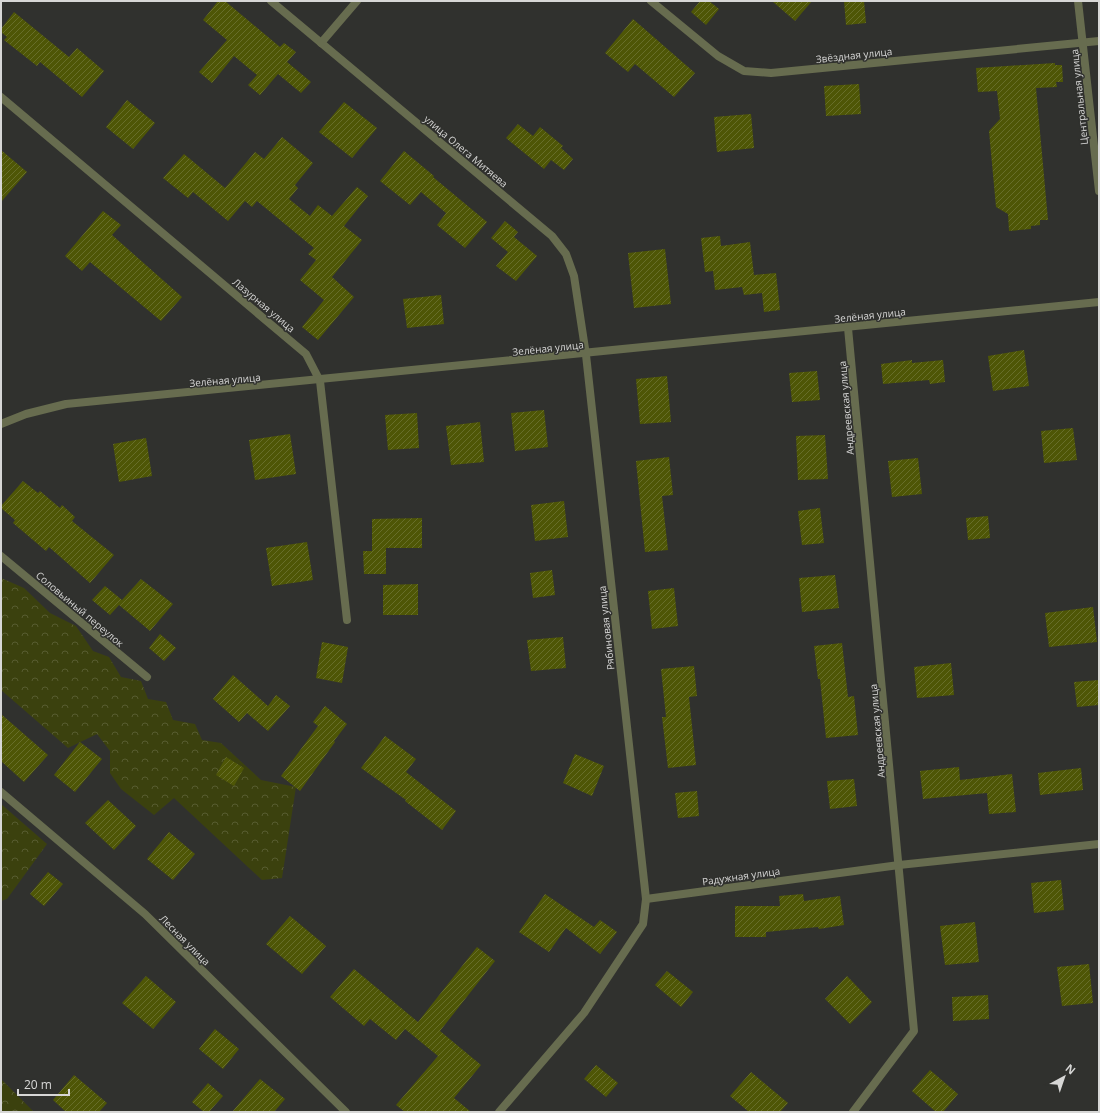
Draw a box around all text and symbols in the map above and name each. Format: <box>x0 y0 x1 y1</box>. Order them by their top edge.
street label: Звёздная улица <box>815 44 893 66</box>
street label: Центральная улица <box>1067 48 1091 146</box>
street label: улица Олега Митяева <box>421 112 511 190</box>
street label: Лазурная улица <box>230 275 298 335</box>
street label: Зелёная улица <box>834 304 906 326</box>
street label: Зелёная улица <box>512 337 584 359</box>
street label: Андреевская улица <box>835 361 857 455</box>
street label: Зелёная улица <box>189 370 261 390</box>
street label: Соловьиный переулок <box>33 568 127 650</box>
street label: Рябиновая улица <box>595 585 617 671</box>
street label: Андреевская улица <box>866 684 888 778</box>
street label: Радужная улица <box>701 864 781 888</box>
street label: Лесная улица <box>157 912 213 968</box>
north arrow <box>1044 1057 1084 1097</box>
text: N <box>1062 1060 1079 1078</box>
scale bar <box>18 1071 69 1097</box>
text: 20 m <box>24 1076 52 1093</box>

